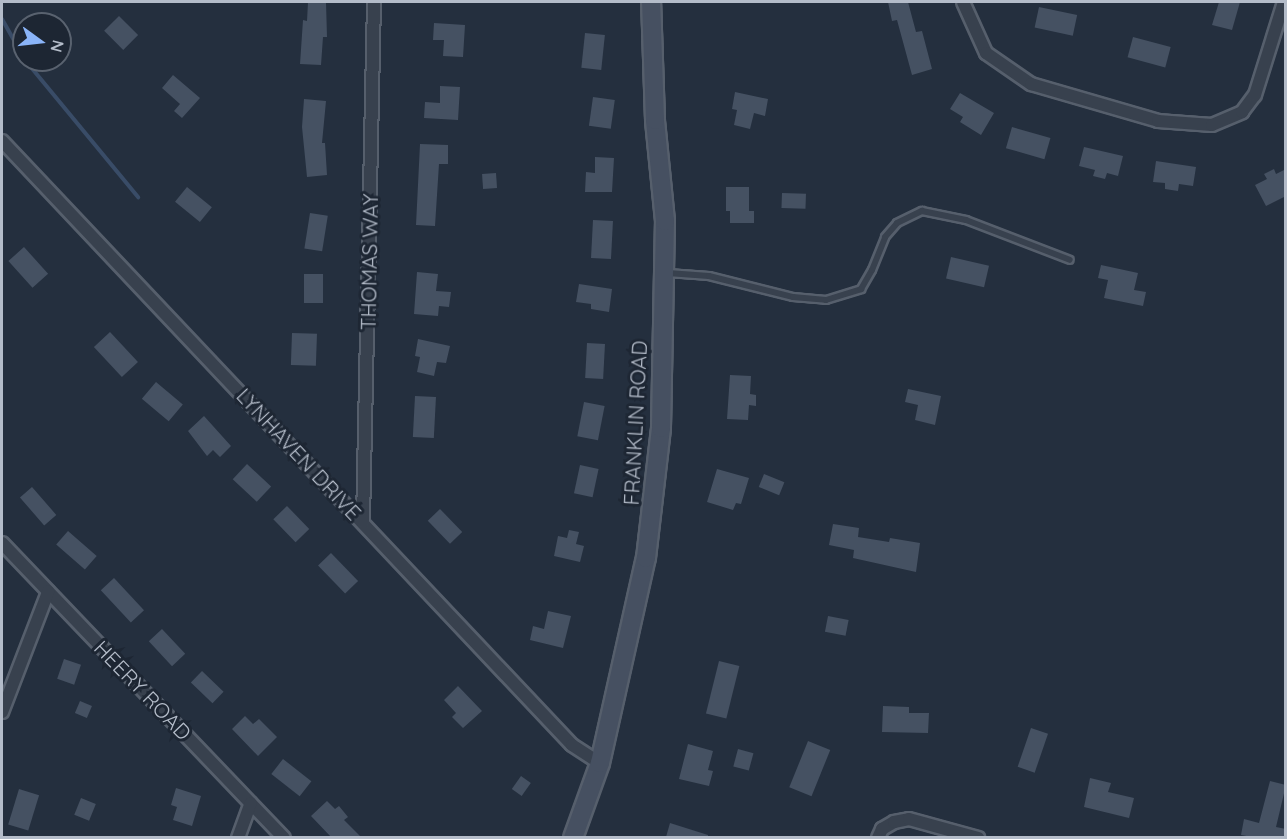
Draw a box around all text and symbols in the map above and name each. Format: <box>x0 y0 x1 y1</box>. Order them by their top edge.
north arrow <box>12 12 72 72</box>
text: N <box>46 38 69 54</box>
street label: THOMAS WAY <box>355 193 383 331</box>
street label: FRANKLIN ROAD <box>618 340 652 506</box>
street label: LYNHAVEN DRIVE <box>231 383 367 525</box>
street label: HEERY ROAD <box>89 635 197 745</box>

